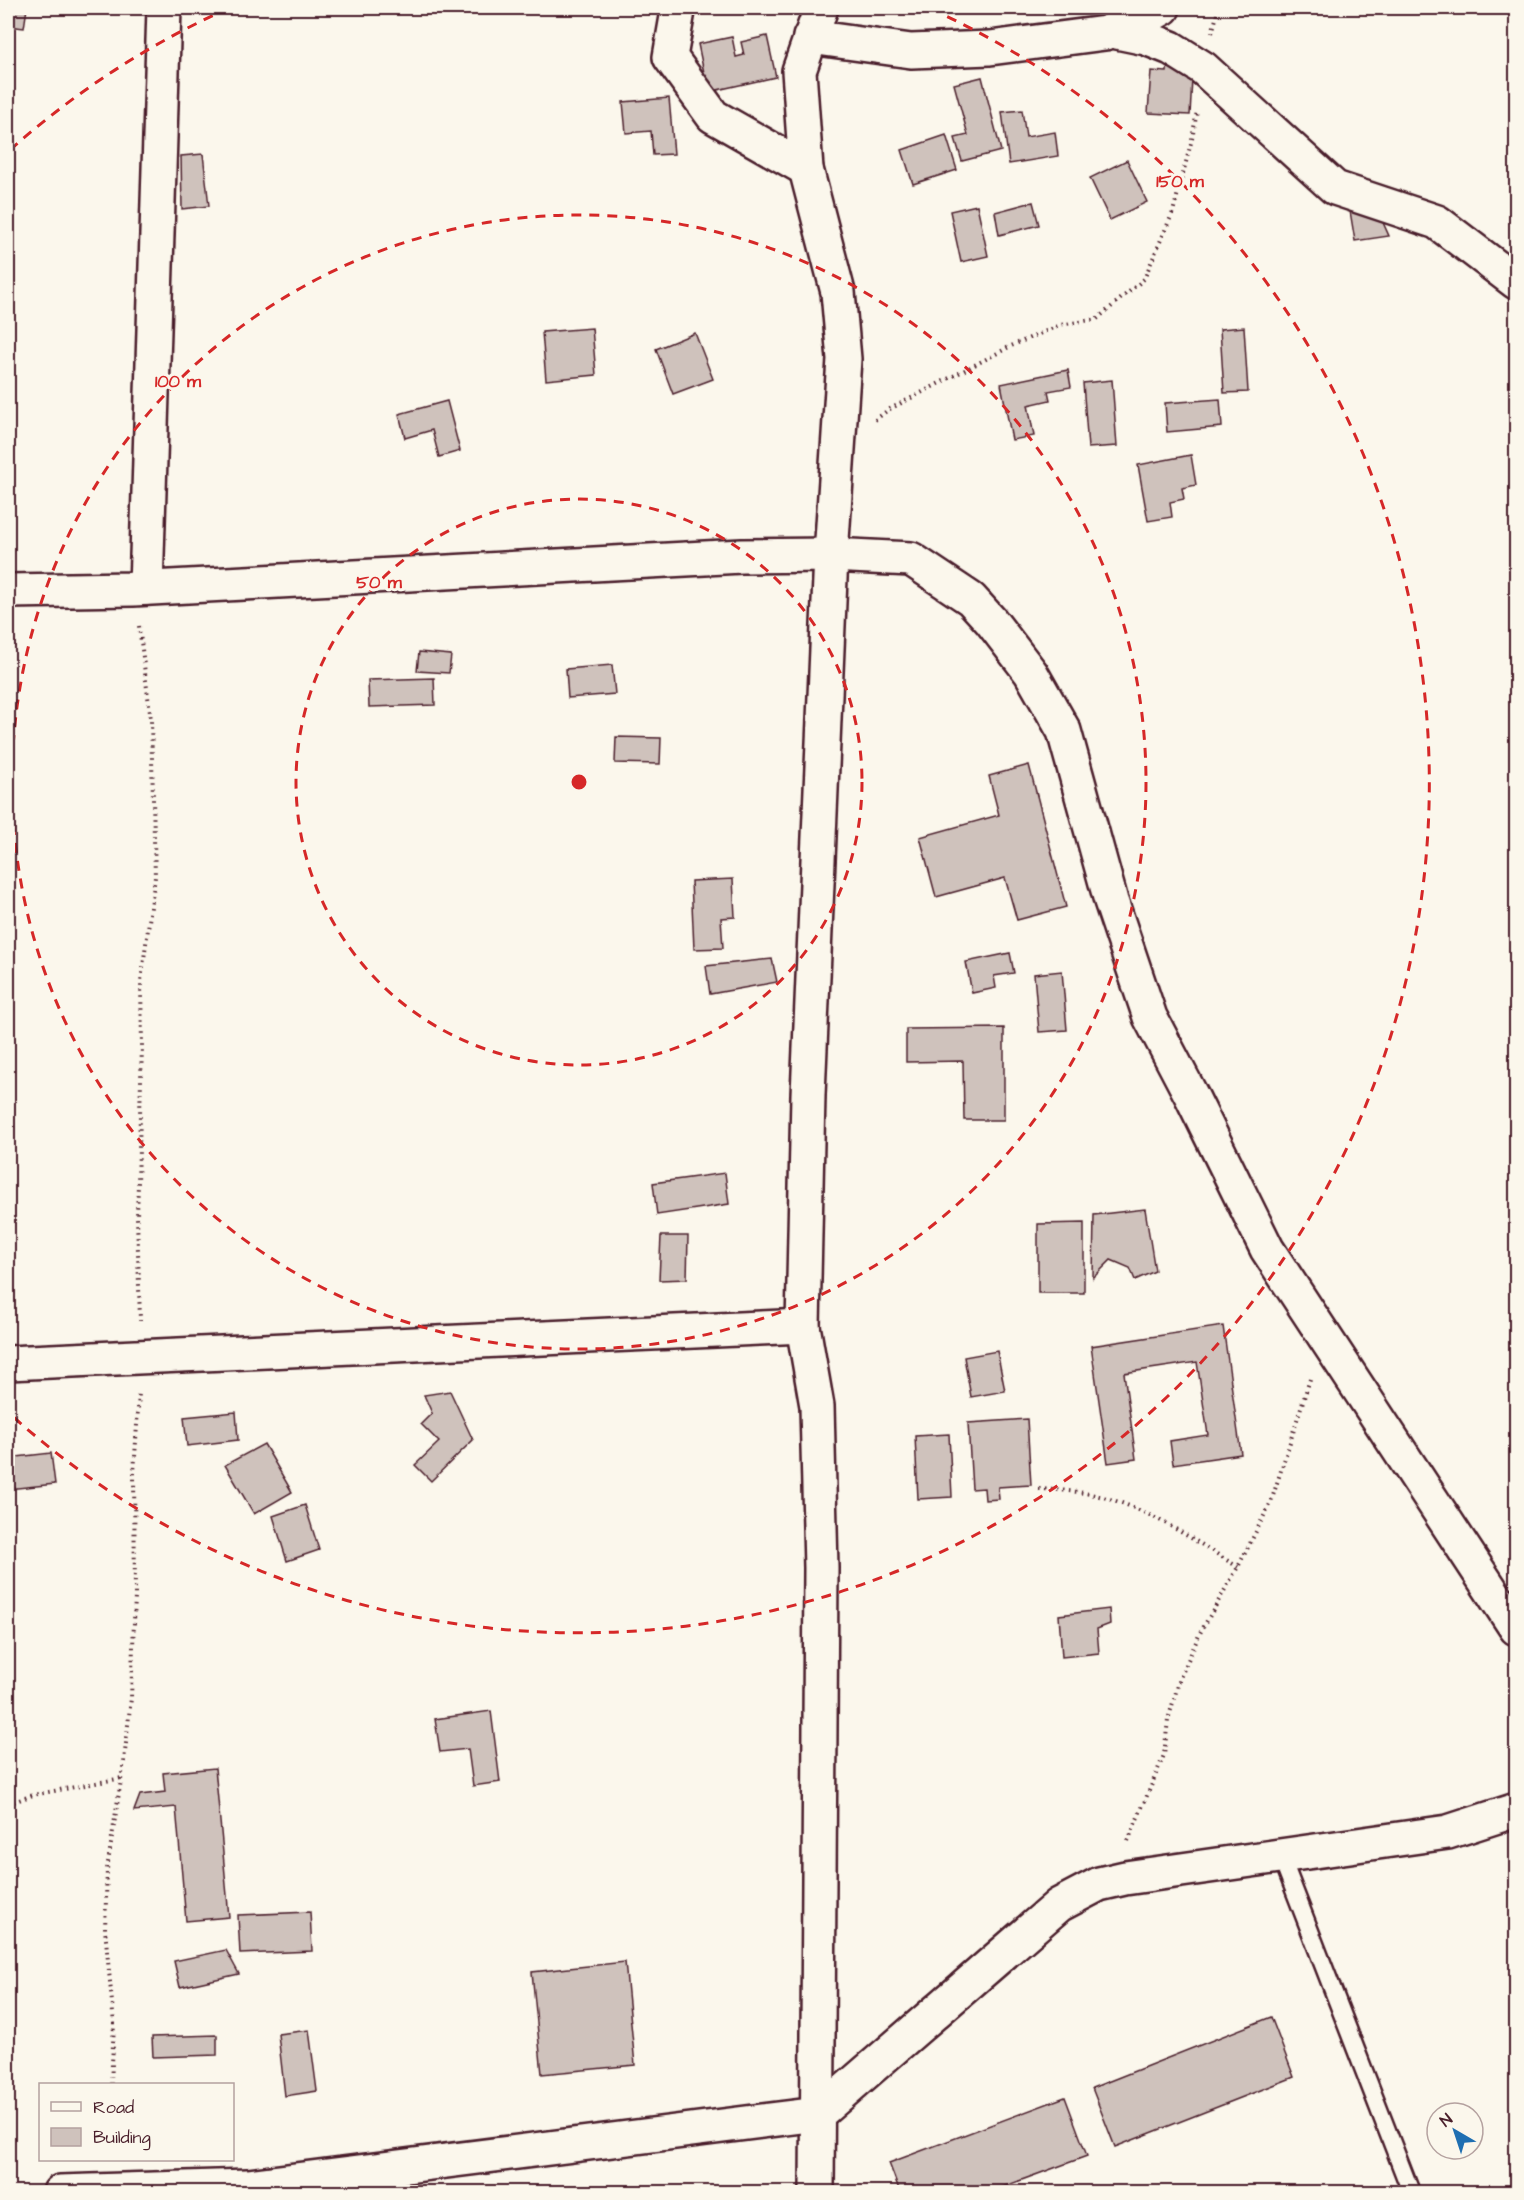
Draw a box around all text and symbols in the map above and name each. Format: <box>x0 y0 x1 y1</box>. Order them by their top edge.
text: 150 m <box>1156 169 1205 194</box>
text: 100 m <box>155 369 202 394</box>
text: 50 m <box>356 570 403 595</box>
centre of rings <box>569 772 589 792</box>
legend <box>39 2083 234 2161</box>
text: Road <box>93 2095 134 2120</box>
north arrow <box>1425 2101 1485 2161</box>
text: N <box>1435 2108 1457 2132</box>
text: Building <box>93 2125 151 2151</box>

